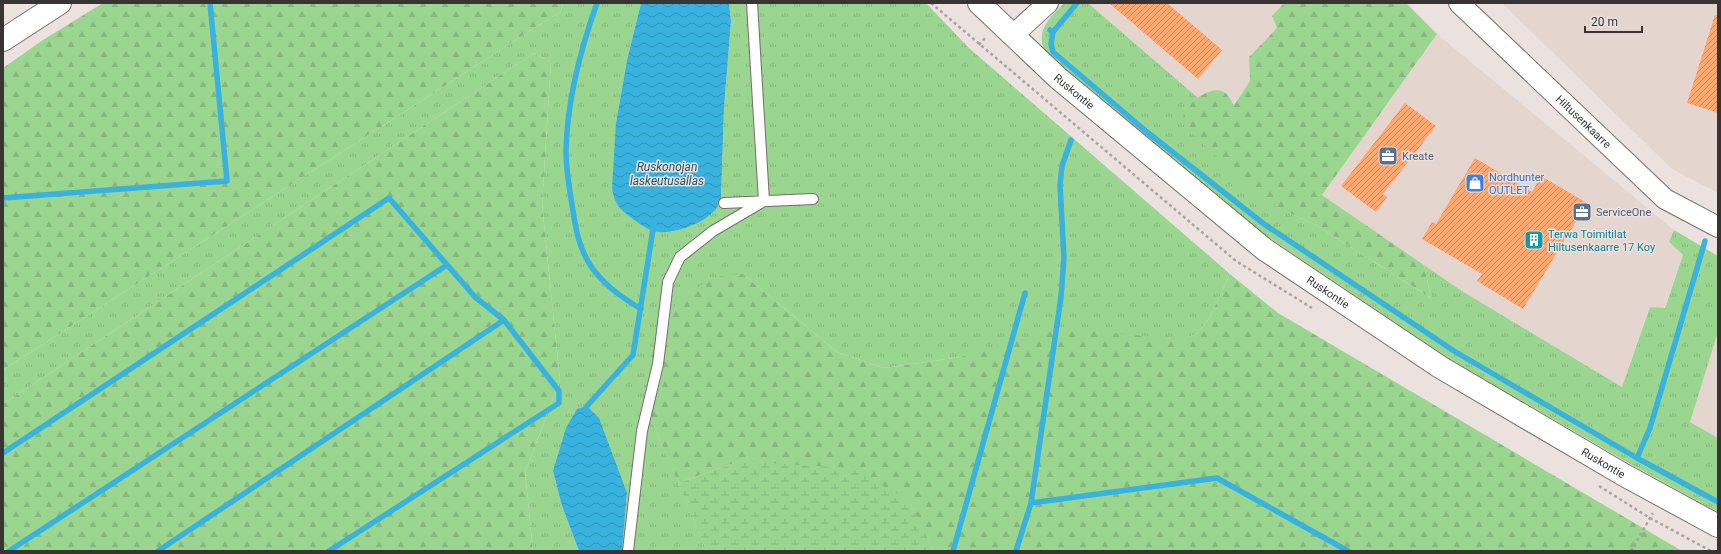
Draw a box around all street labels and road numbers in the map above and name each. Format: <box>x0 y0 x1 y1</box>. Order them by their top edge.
street label: Ruskontie <box>1051 71 1097 112</box>
street label: Hiltusenkaarre <box>1553 92 1614 151</box>
street label: Ruskontie <box>1304 273 1352 311</box>
street label: Ruskontie <box>1579 445 1628 481</box>

